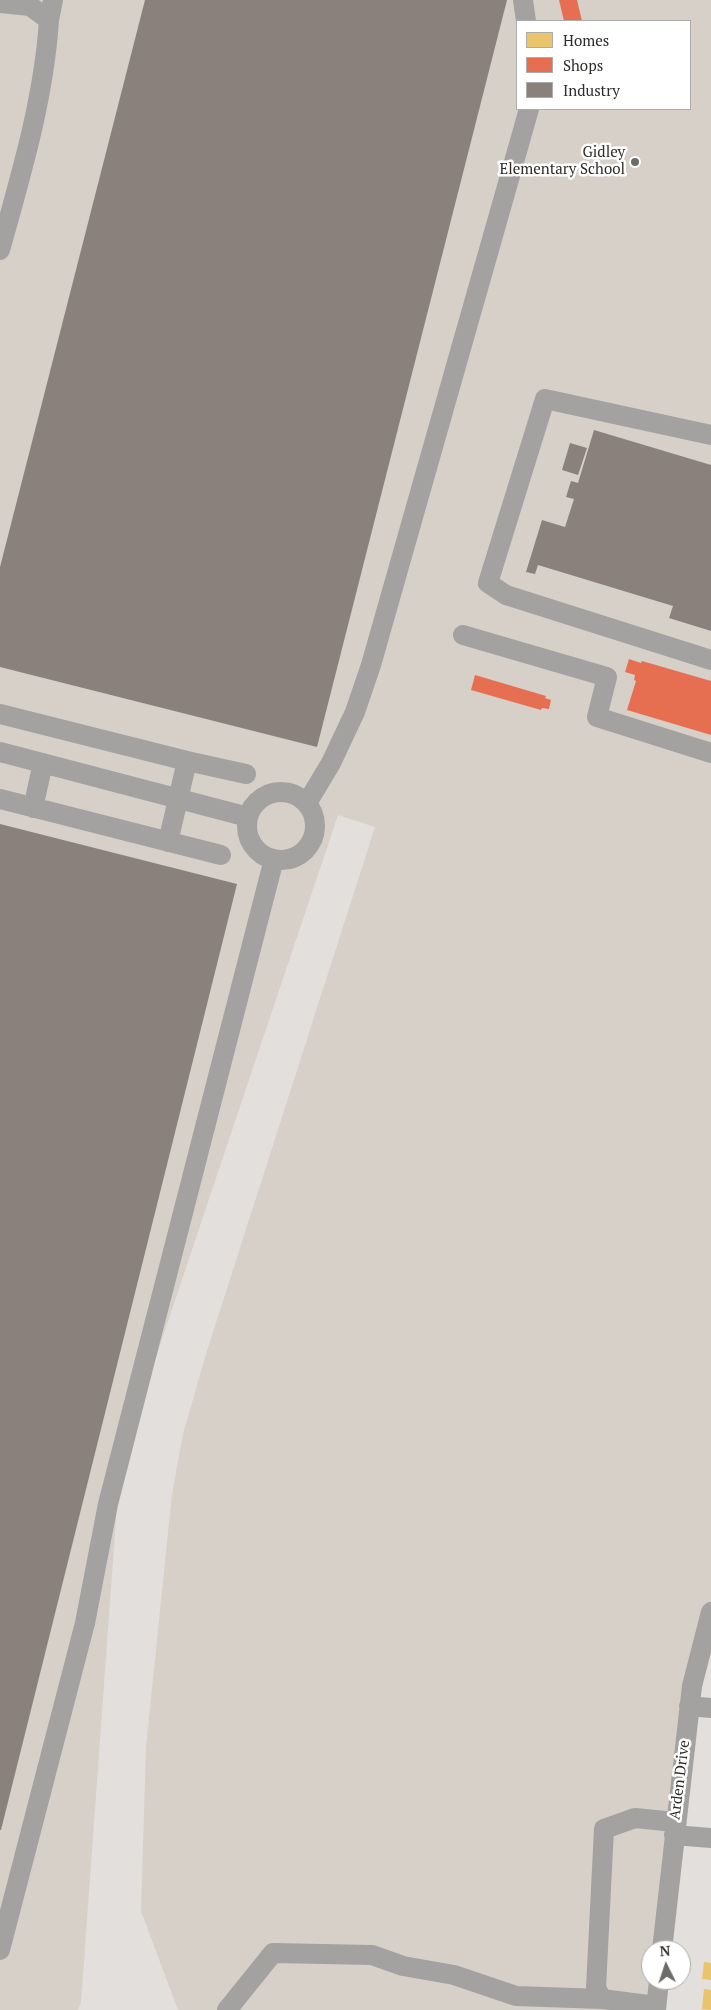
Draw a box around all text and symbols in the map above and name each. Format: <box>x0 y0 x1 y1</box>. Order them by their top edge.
legend <box>516 20 691 110</box>
text: Homes <box>563 30 609 50</box>
text: Shops <box>563 55 603 75</box>
text: Industry <box>563 80 620 100</box>
place label: Gidley Elementary School <box>499 144 625 179</box>
marker: Gidley Elementary School <box>629 156 641 168</box>
street label: Arden Drive <box>666 1739 694 1821</box>
north arrow <box>641 1940 691 1990</box>
text: N <box>659 1941 671 1960</box>

